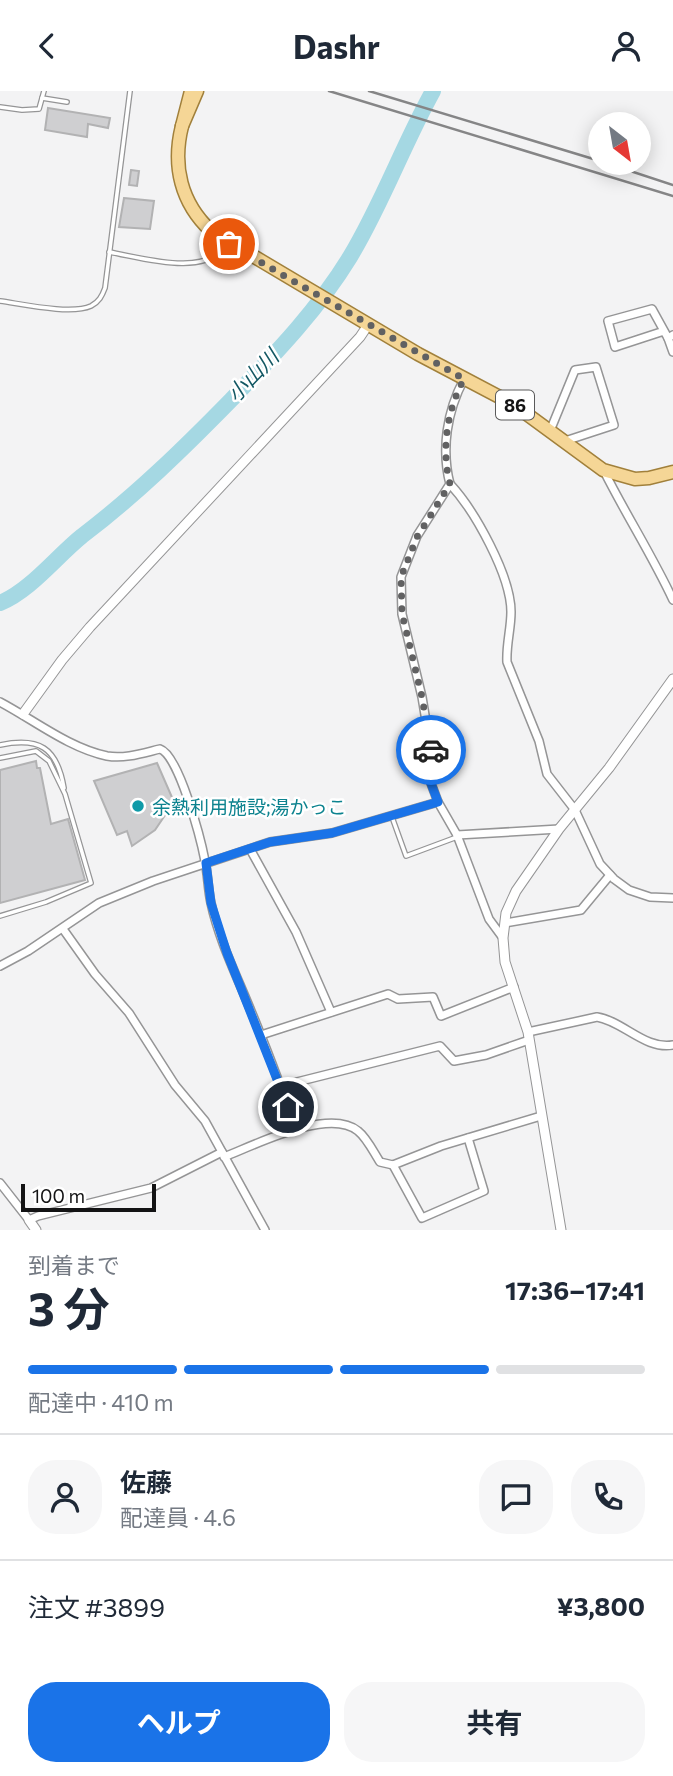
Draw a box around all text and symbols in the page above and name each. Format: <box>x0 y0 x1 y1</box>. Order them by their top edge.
text: Dashr <box>293 26 380 66</box>
icon: back <box>28 27 66 65</box>
icon: person <box>607 27 645 65</box>
north arrow <box>588 112 651 175</box>
map controls <box>588 112 651 175</box>
pin <box>199 214 259 274</box>
icon: bag <box>210 225 248 263</box>
water label: 小山川 <box>221 342 284 406</box>
road number: 86 <box>496 391 534 419</box>
courier <box>396 715 466 785</box>
icon: car <box>412 731 450 769</box>
place label: 余熱利用施設;湯かっこ <box>152 795 347 818</box>
marker: 余熱利用施設;湯かっこ <box>130 798 146 814</box>
pin <box>258 1077 318 1137</box>
icon: home <box>269 1088 307 1126</box>
scale bar <box>21 1181 156 1213</box>
text: 100 m <box>32 1184 85 1207</box>
text: 到着まで <box>28 1251 120 1279</box>
text: 17:36–17:41 <box>505 1274 645 1305</box>
text: 3 分 <box>28 1279 110 1335</box>
text: 配達中 · 410 m <box>28 1388 174 1416</box>
button: person <box>28 1460 102 1534</box>
button: chat <box>479 1460 553 1534</box>
button: phone <box>571 1460 645 1534</box>
text: 佐藤 <box>120 1466 172 1497</box>
text: 配達員 · 4.6 <box>120 1503 236 1531</box>
text: ¥3,800 <box>557 1590 645 1621</box>
text: 注文 #3899 <box>28 1591 165 1622</box>
button: ヘルプ <box>28 1682 330 1762</box>
button: 共有 <box>344 1682 645 1762</box>

